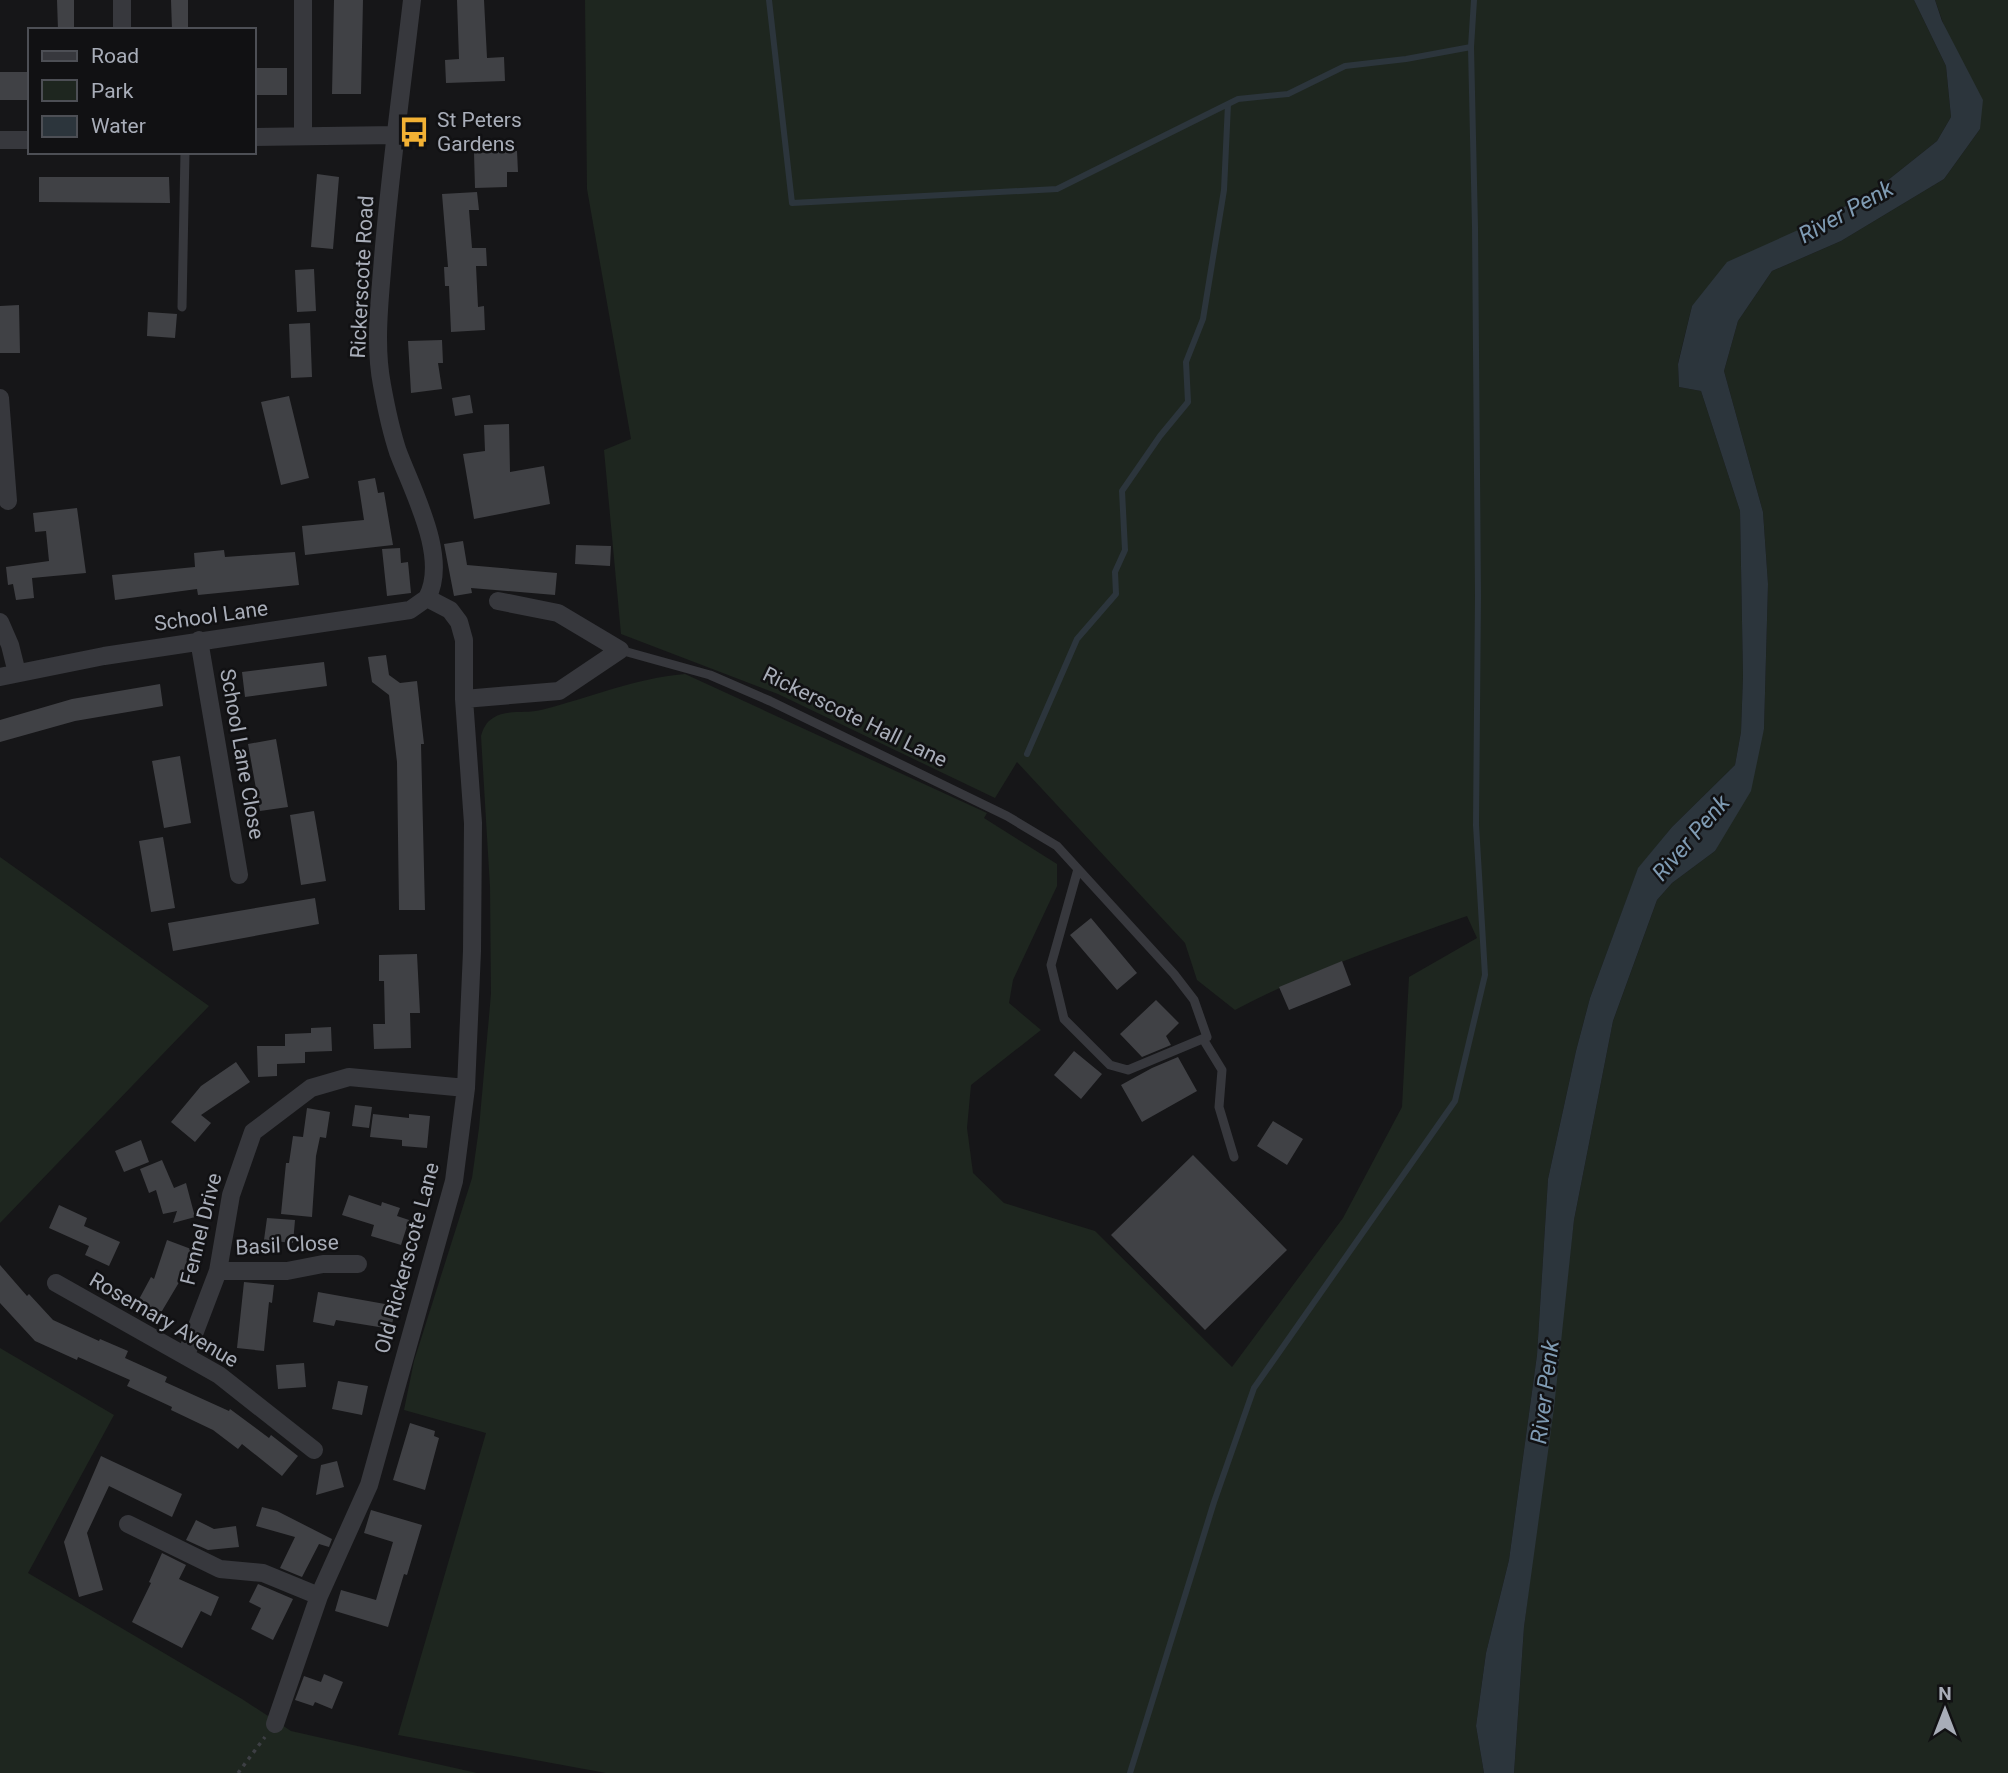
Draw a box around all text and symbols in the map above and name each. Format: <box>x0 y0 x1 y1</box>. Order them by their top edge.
legend <box>28 28 256 154</box>
text: Road <box>91 44 139 68</box>
text: Park <box>91 79 134 103</box>
place label: St Peters Gardens <box>437 108 522 156</box>
text: Water <box>91 114 146 138</box>
bus stop icon: St Peters Gardens <box>397 115 431 149</box>
water label: River Penk <box>1794 175 1899 249</box>
street label: Rickerscote Road <box>346 195 378 359</box>
street label: School Lane <box>153 596 269 636</box>
street label: Rickerscote Hall Lane <box>759 662 951 772</box>
street label: School Lane Close <box>215 667 269 841</box>
water label: River Penk <box>1647 789 1736 886</box>
street label: Old Rickerscote Lane <box>370 1160 444 1356</box>
street label: Fennel Drive <box>176 1171 226 1287</box>
street label: Basil Close <box>235 1230 339 1260</box>
street label: Rosemary Avenue <box>85 1268 243 1372</box>
water label: River Penk <box>1525 1338 1565 1445</box>
north arrow <box>1910 1675 1980 1745</box>
text: N <box>1938 1682 1952 1705</box>

